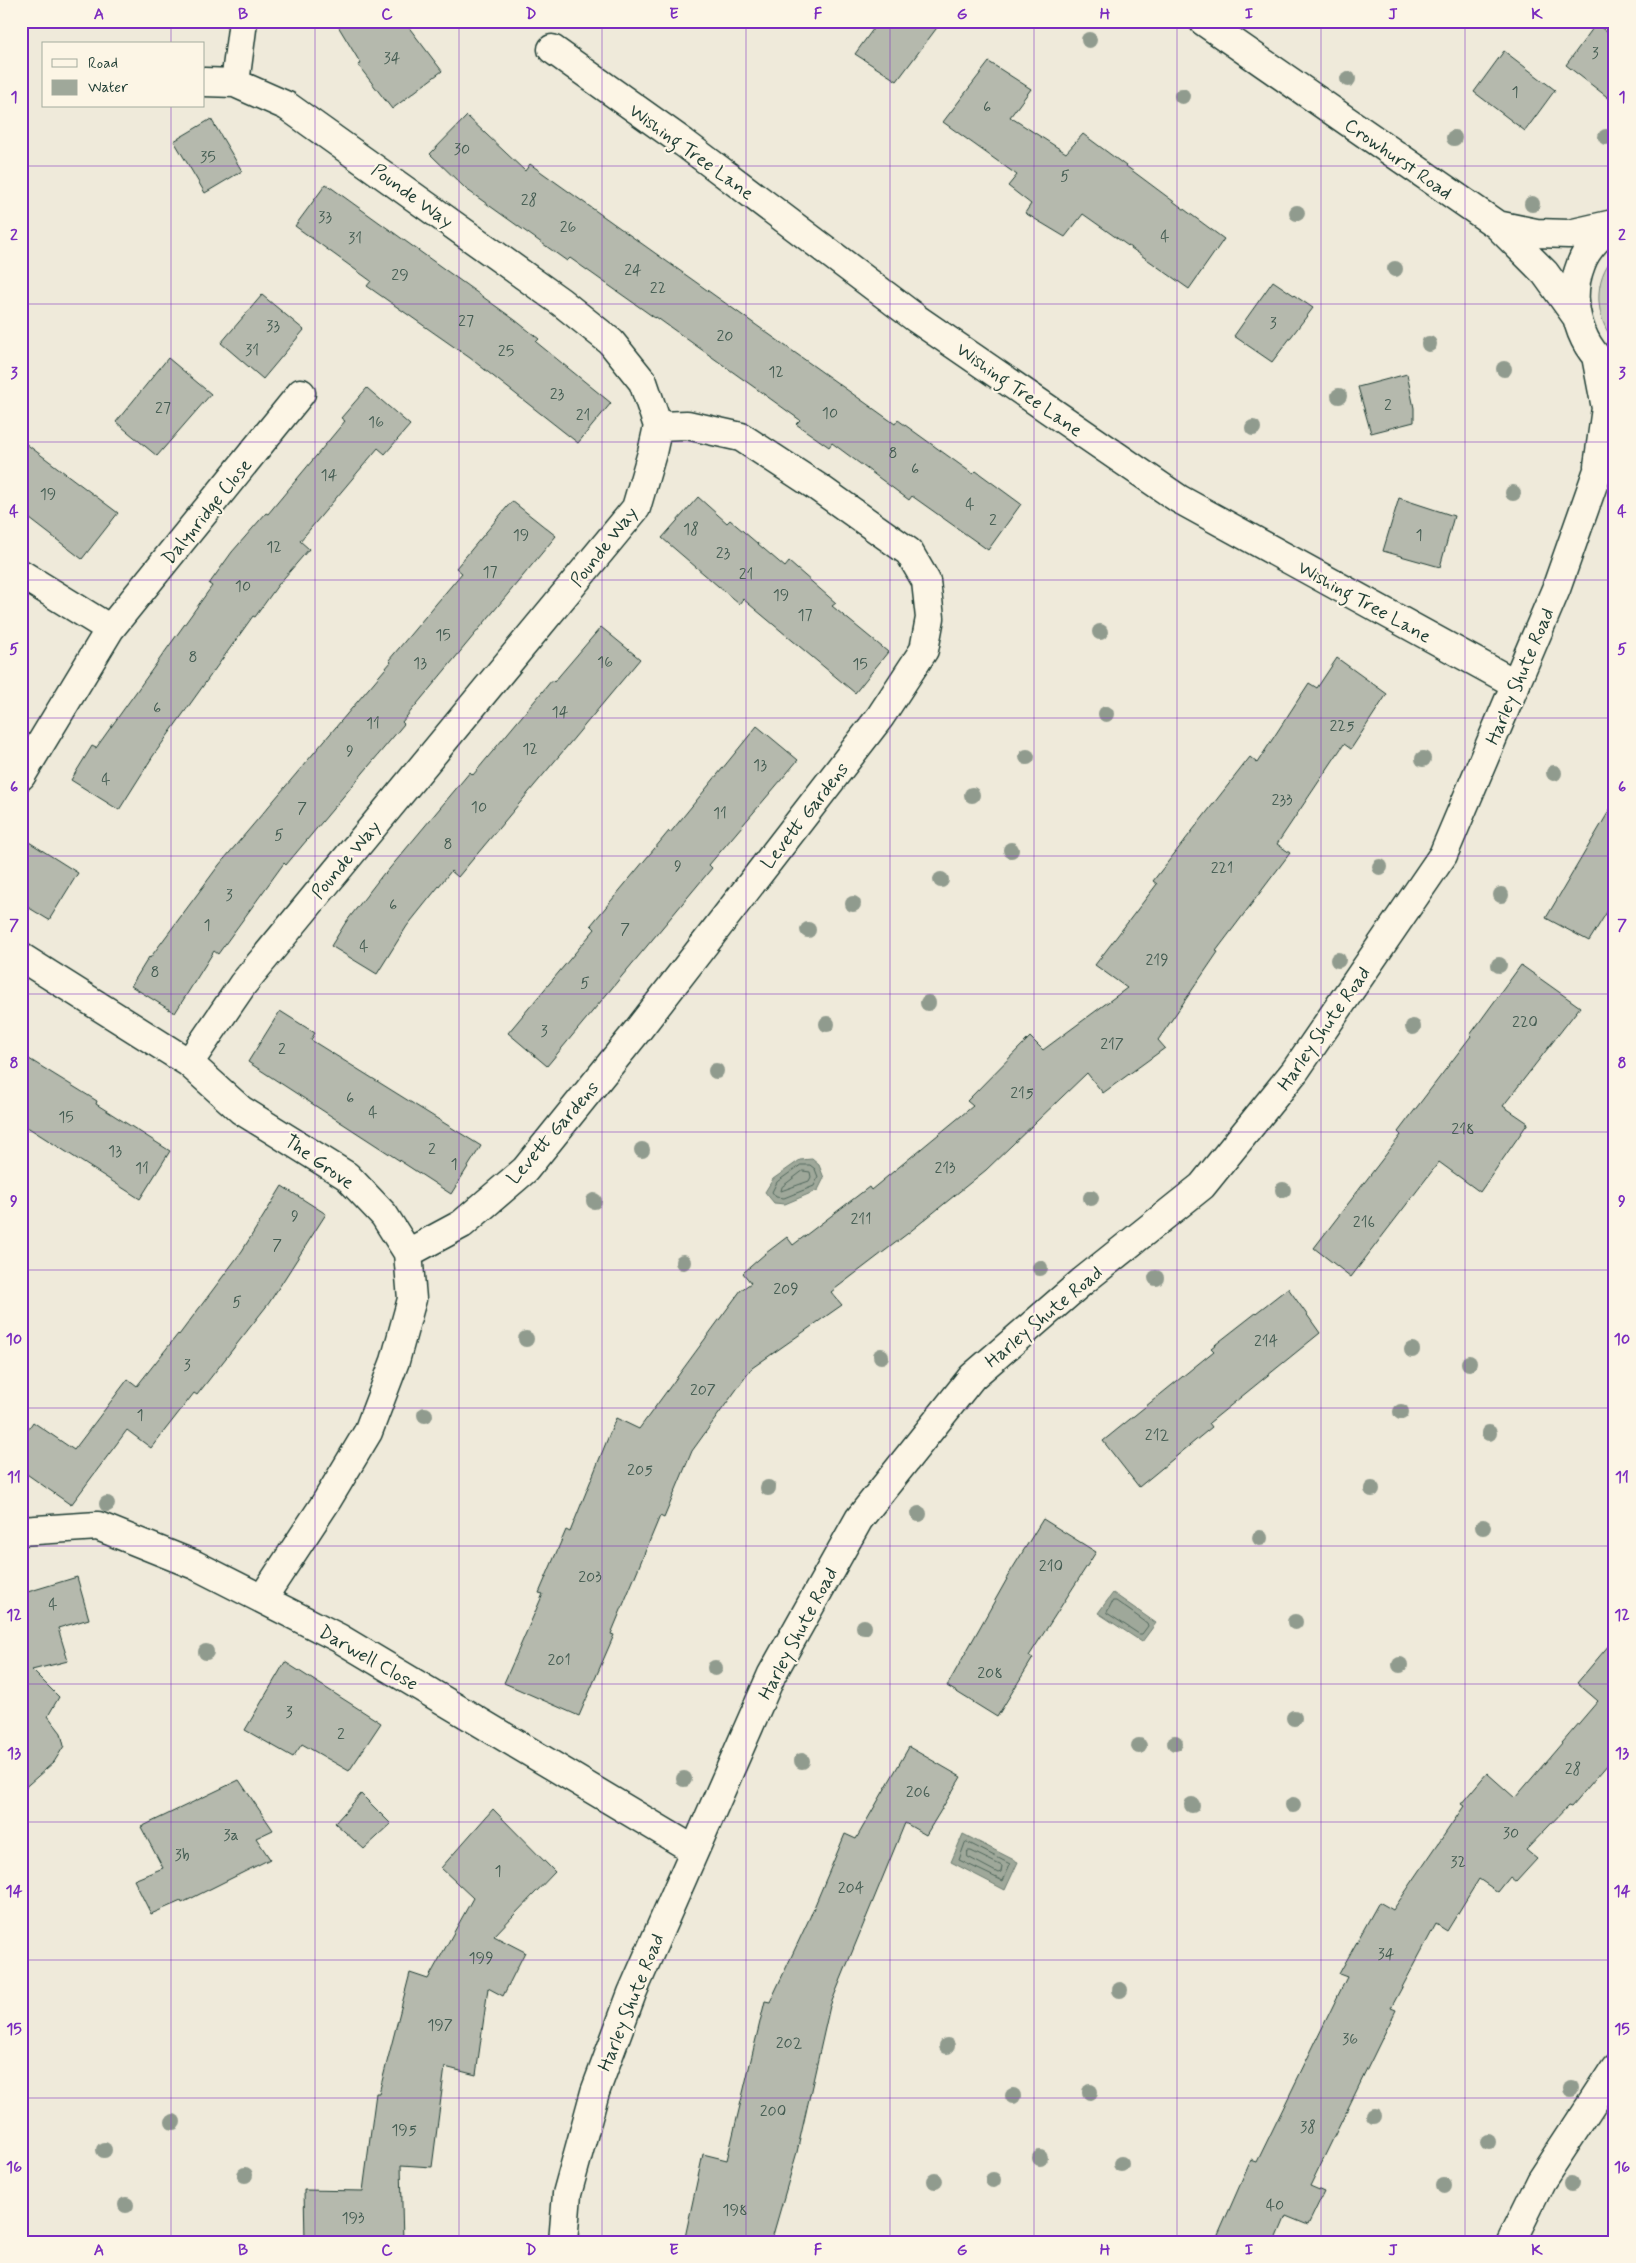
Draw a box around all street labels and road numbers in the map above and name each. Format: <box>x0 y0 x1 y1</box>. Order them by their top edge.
street label: Wishing Tree Lane <box>622 98 759 209</box>
street label: Crowhurst Road <box>1339 113 1457 206</box>
street label: Pounde Way <box>366 158 458 234</box>
street label: Wishing Tree Lane <box>949 337 1087 446</box>
street label: Dalynridge Close <box>157 454 258 571</box>
street label: Pounde Way <box>565 502 643 592</box>
street label: Wishing Tree Lane <box>1292 555 1435 652</box>
street label: Harley Shute Road <box>1480 604 1561 749</box>
street label: Levett Gardens <box>756 757 855 874</box>
street label: Pounde Way <box>306 815 386 905</box>
street label: Harley Shute Road <box>1272 962 1377 1097</box>
street label: Levett Gardens <box>501 1076 605 1190</box>
street label: The Grove <box>279 1129 359 1195</box>
street label: Harley Shute Road <box>980 1261 1109 1375</box>
street label: Harley Shute Road <box>753 1563 845 1705</box>
street label: Darwell Close <box>314 1620 423 1697</box>
street label: Harley Shute Road <box>592 1930 671 2075</box>

